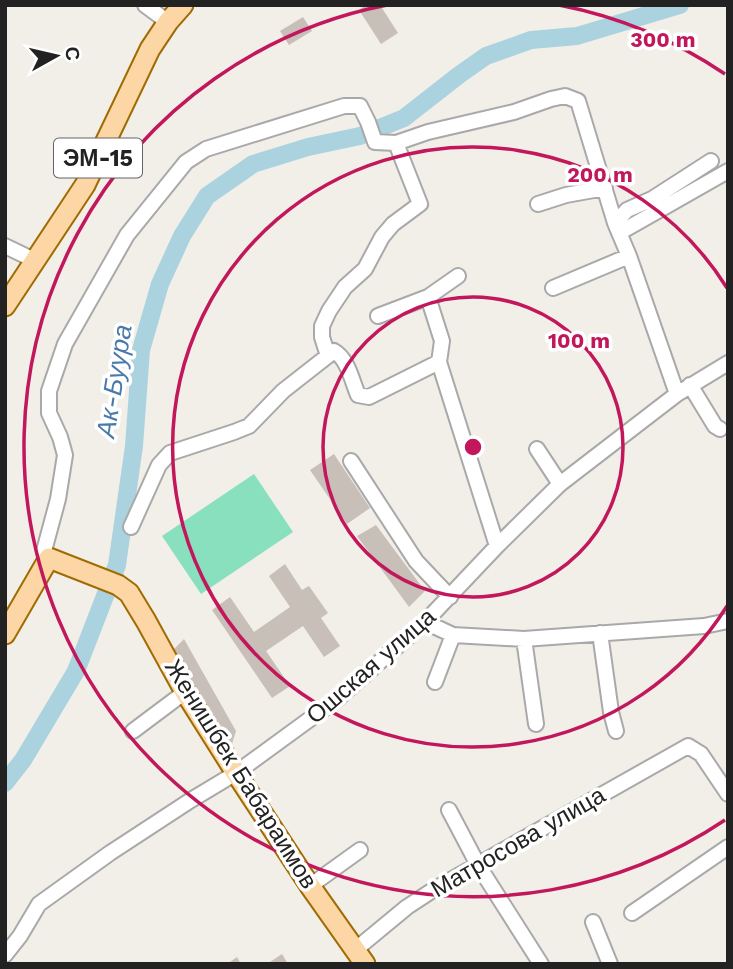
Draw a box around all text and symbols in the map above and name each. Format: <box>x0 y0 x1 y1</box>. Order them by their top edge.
north arrow <box>21 21 91 91</box>
text: 300 m <box>630 27 696 52</box>
text: С <box>60 45 85 62</box>
road number: ЭМ-15 <box>54 139 142 178</box>
text: 200 m <box>567 162 633 187</box>
water label: Ак-Буура <box>90 322 138 442</box>
text: 100 m <box>548 328 610 353</box>
centre of rings <box>461 435 485 459</box>
street label: Ошская улица <box>301 602 442 730</box>
street label: Женишбек Бабараимов <box>159 654 323 894</box>
street label: Матросова улица <box>426 780 611 903</box>

